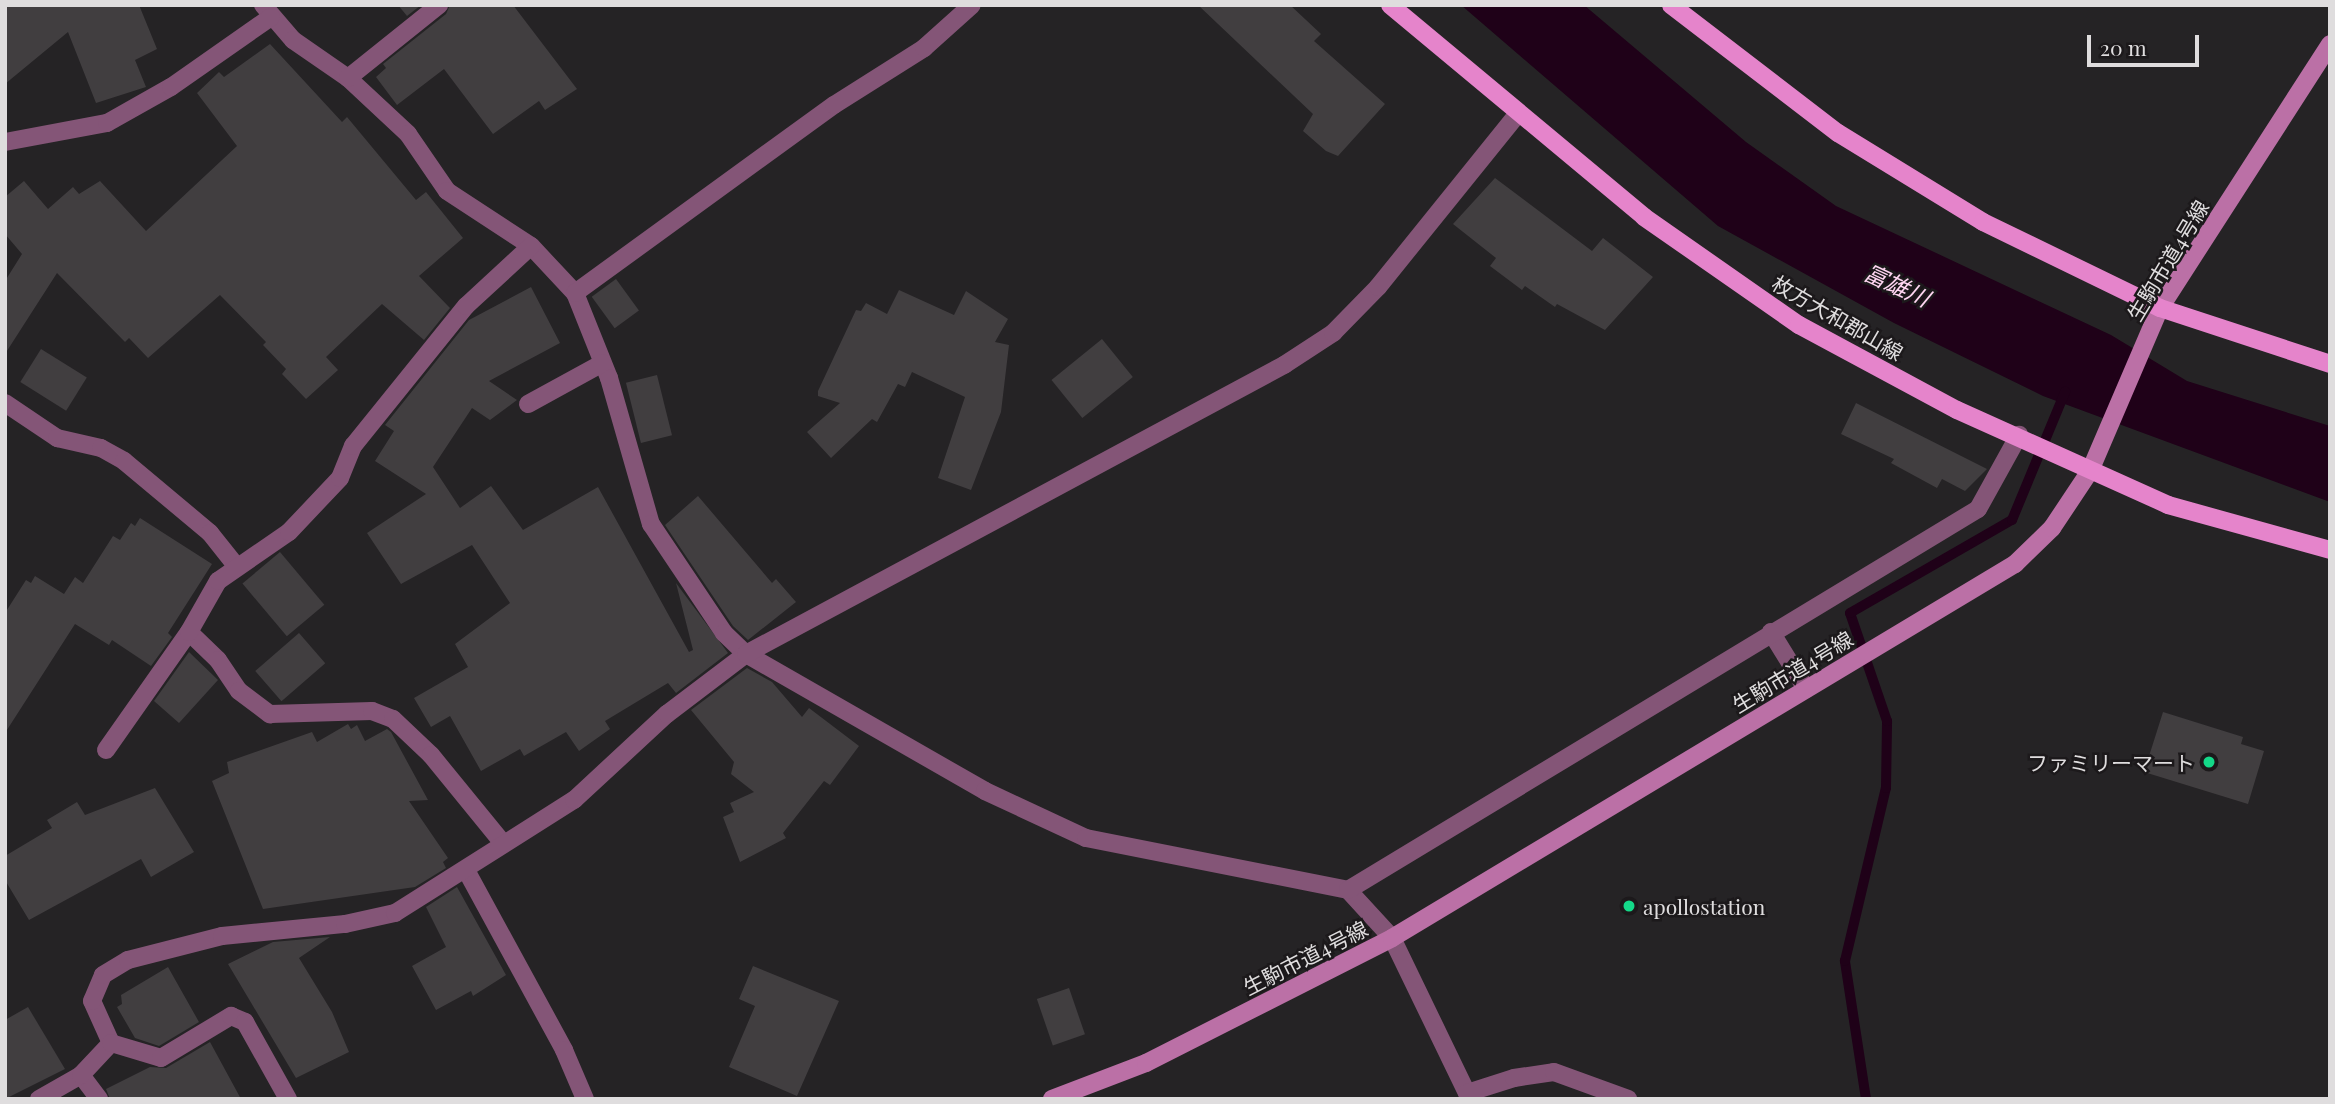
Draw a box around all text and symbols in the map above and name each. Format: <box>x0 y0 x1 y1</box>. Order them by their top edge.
scale bar <box>2090 21 2202 65</box>
text: 20 m <box>2100 33 2147 61</box>
street label: 生駒市道4号線 <box>2121 195 2213 325</box>
water label: 富雄川 <box>1860 258 1934 312</box>
street label: 枚方大和郡山線 <box>1768 269 1908 365</box>
street label: 生駒市道4号線 <box>1727 625 1857 717</box>
place label: ファミリーマート <box>2027 749 2195 775</box>
marker: ファミリーマート <box>2201 754 2217 770</box>
place label: apollostation <box>1643 893 1765 919</box>
marker: apollostation <box>1621 898 1637 914</box>
street label: 生駒市道4号線 <box>1239 915 1371 999</box>

